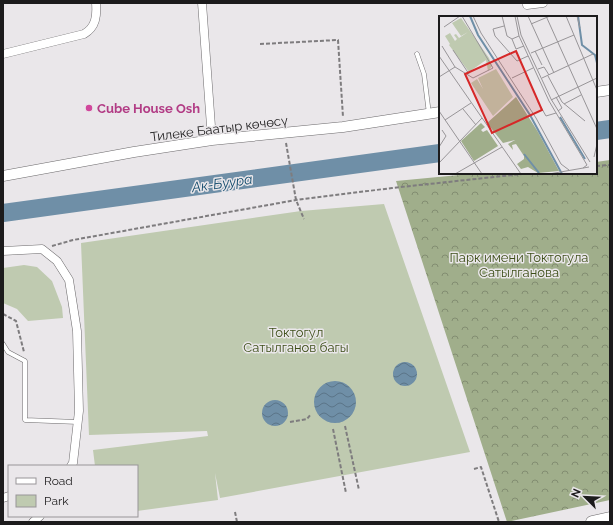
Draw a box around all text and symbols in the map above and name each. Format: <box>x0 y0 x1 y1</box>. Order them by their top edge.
inset map <box>439 16 597 174</box>
place label: Cube House Osh <box>97 101 200 116</box>
marker: Cube House Osh <box>84 103 94 113</box>
street label: Тилеке Баатыр көчөсү <box>149 113 289 144</box>
water label: Ак-Буура <box>190 171 253 195</box>
park label: Парк имени Токтогула Сатылганова <box>450 250 588 280</box>
park label: Токтогул Сатылганов багы <box>243 325 349 355</box>
legend <box>8 465 138 517</box>
text: Road <box>44 474 73 488</box>
north arrow <box>565 477 605 517</box>
text: N <box>569 487 584 500</box>
text: Park <box>44 494 69 508</box>

